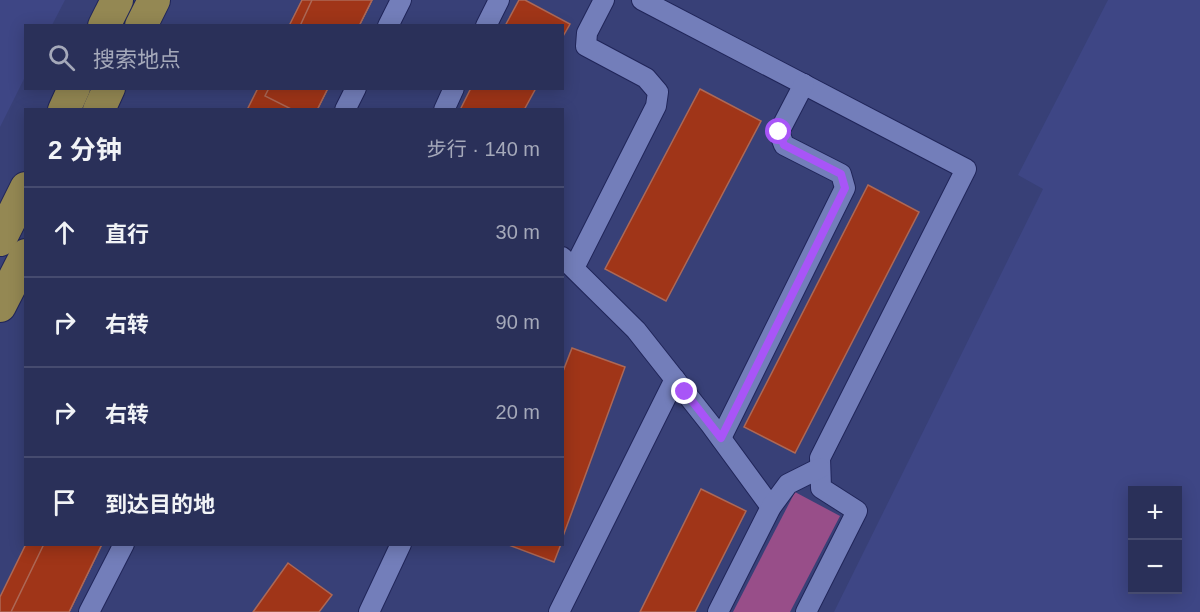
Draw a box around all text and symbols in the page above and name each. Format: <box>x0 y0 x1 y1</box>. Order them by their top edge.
search box <box>24 24 564 90</box>
icon: search <box>45 41 78 74</box>
text: 搜索地点 <box>93 47 181 72</box>
route start <box>765 118 791 144</box>
text: 2 分钟 <box>48 135 122 165</box>
text: 步行 · 140 m <box>427 138 540 160</box>
icon: ahead <box>48 216 81 249</box>
text: 30 m <box>496 221 540 243</box>
text: 直行 <box>105 222 149 247</box>
icon: right <box>48 306 81 339</box>
text: 90 m <box>496 311 540 333</box>
text: 右转 <box>105 312 149 337</box>
route end <box>671 378 697 404</box>
icon: right <box>48 396 81 429</box>
text: 20 m <box>496 401 540 423</box>
text: 右转 <box>105 402 149 427</box>
icon: arrive <box>48 486 81 519</box>
map controls <box>1128 486 1182 594</box>
button: + <box>1128 486 1182 540</box>
text: 到达目的地 <box>105 492 215 517</box>
button: − <box>1128 540 1182 594</box>

